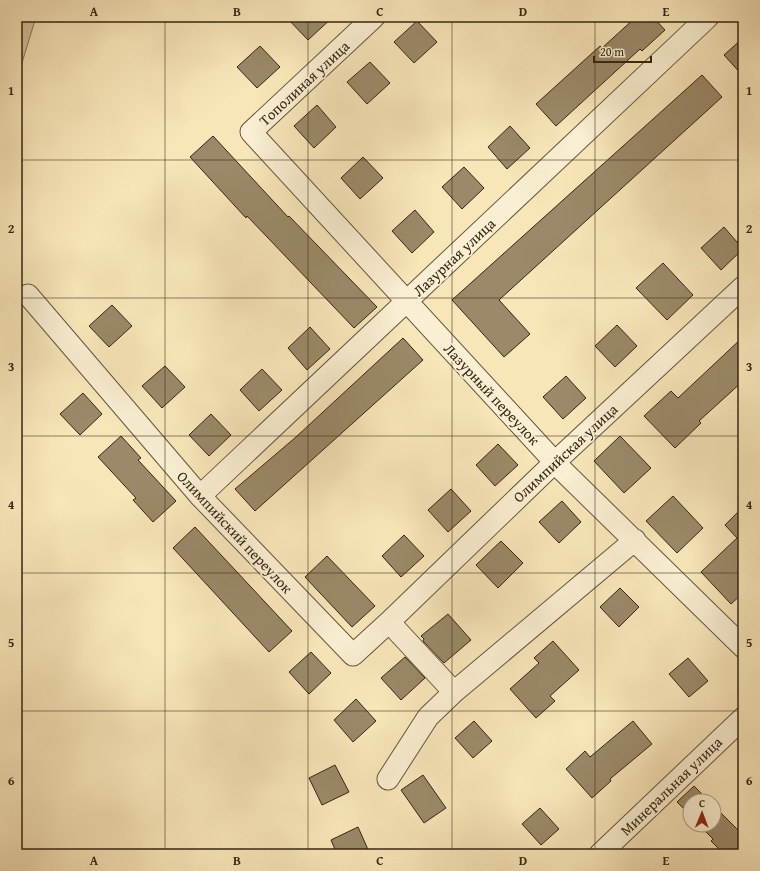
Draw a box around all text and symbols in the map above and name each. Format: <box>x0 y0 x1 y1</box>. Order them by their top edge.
text: A <box>90 2 99 21</box>
text: B <box>233 2 241 21</box>
text: C <box>376 2 384 21</box>
text: D <box>519 2 527 21</box>
text: E <box>663 2 670 21</box>
street label: Тополиная улица <box>254 35 354 130</box>
scale bar <box>594 38 651 64</box>
text: 20 m <box>600 43 624 60</box>
text: 1 <box>8 81 14 100</box>
text: 1 <box>746 81 752 100</box>
street label: Лазурная улица <box>408 213 501 301</box>
text: 2 <box>8 219 15 238</box>
text: 2 <box>746 219 753 238</box>
street label: Лазурный переулок <box>439 338 545 450</box>
text: 3 <box>8 357 14 376</box>
text: 3 <box>746 357 752 376</box>
street label: Олимпийская улица <box>508 398 623 507</box>
street label: Олимпийский переулок <box>172 466 298 598</box>
text: 4 <box>8 495 15 514</box>
text: 4 <box>746 495 753 514</box>
text: 5 <box>8 633 15 652</box>
text: 5 <box>746 633 753 652</box>
street label: Минеральная улица <box>615 731 727 840</box>
text: 6 <box>8 771 15 790</box>
text: 6 <box>746 771 753 790</box>
north arrow <box>682 793 722 833</box>
text: С <box>699 795 705 811</box>
text: A <box>90 851 99 870</box>
text: B <box>233 851 241 870</box>
text: C <box>376 851 384 870</box>
text: D <box>519 851 527 870</box>
text: E <box>663 851 670 870</box>

